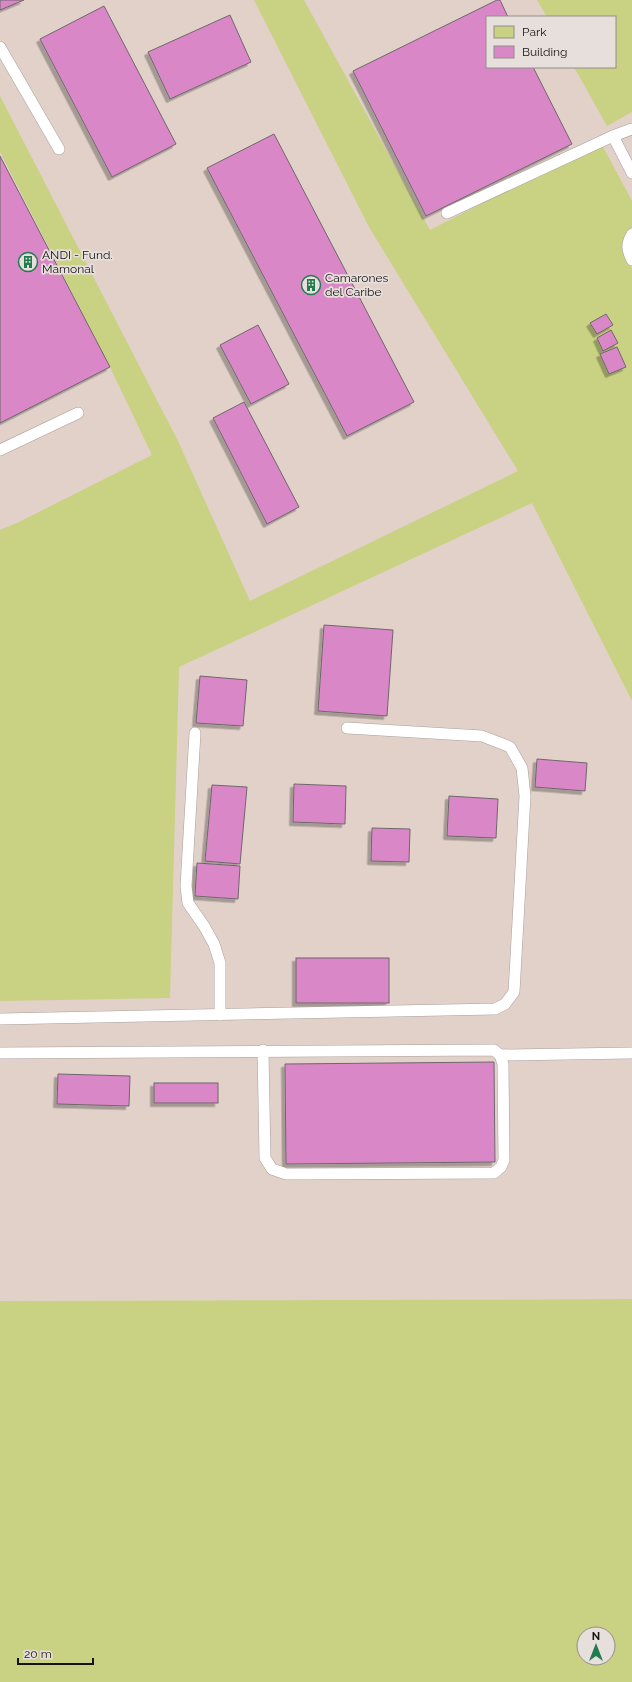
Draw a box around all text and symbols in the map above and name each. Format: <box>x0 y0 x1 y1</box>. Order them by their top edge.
legend <box>486 16 616 68</box>
text: Park <box>522 25 547 39</box>
text: Building <box>522 45 568 59</box>
place label: ANDI - Fund. Mamonal <box>42 248 113 276</box>
building icon: ANDI - Fund. Mamonal <box>17 251 39 273</box>
place label: Camarones del Caribe <box>325 271 389 299</box>
building icon: Camarones del Caribe <box>300 274 322 296</box>
north arrow <box>576 1626 616 1666</box>
text: N <box>592 1630 600 1643</box>
scale bar <box>18 1640 93 1666</box>
text: 20 m <box>24 1647 52 1661</box>

